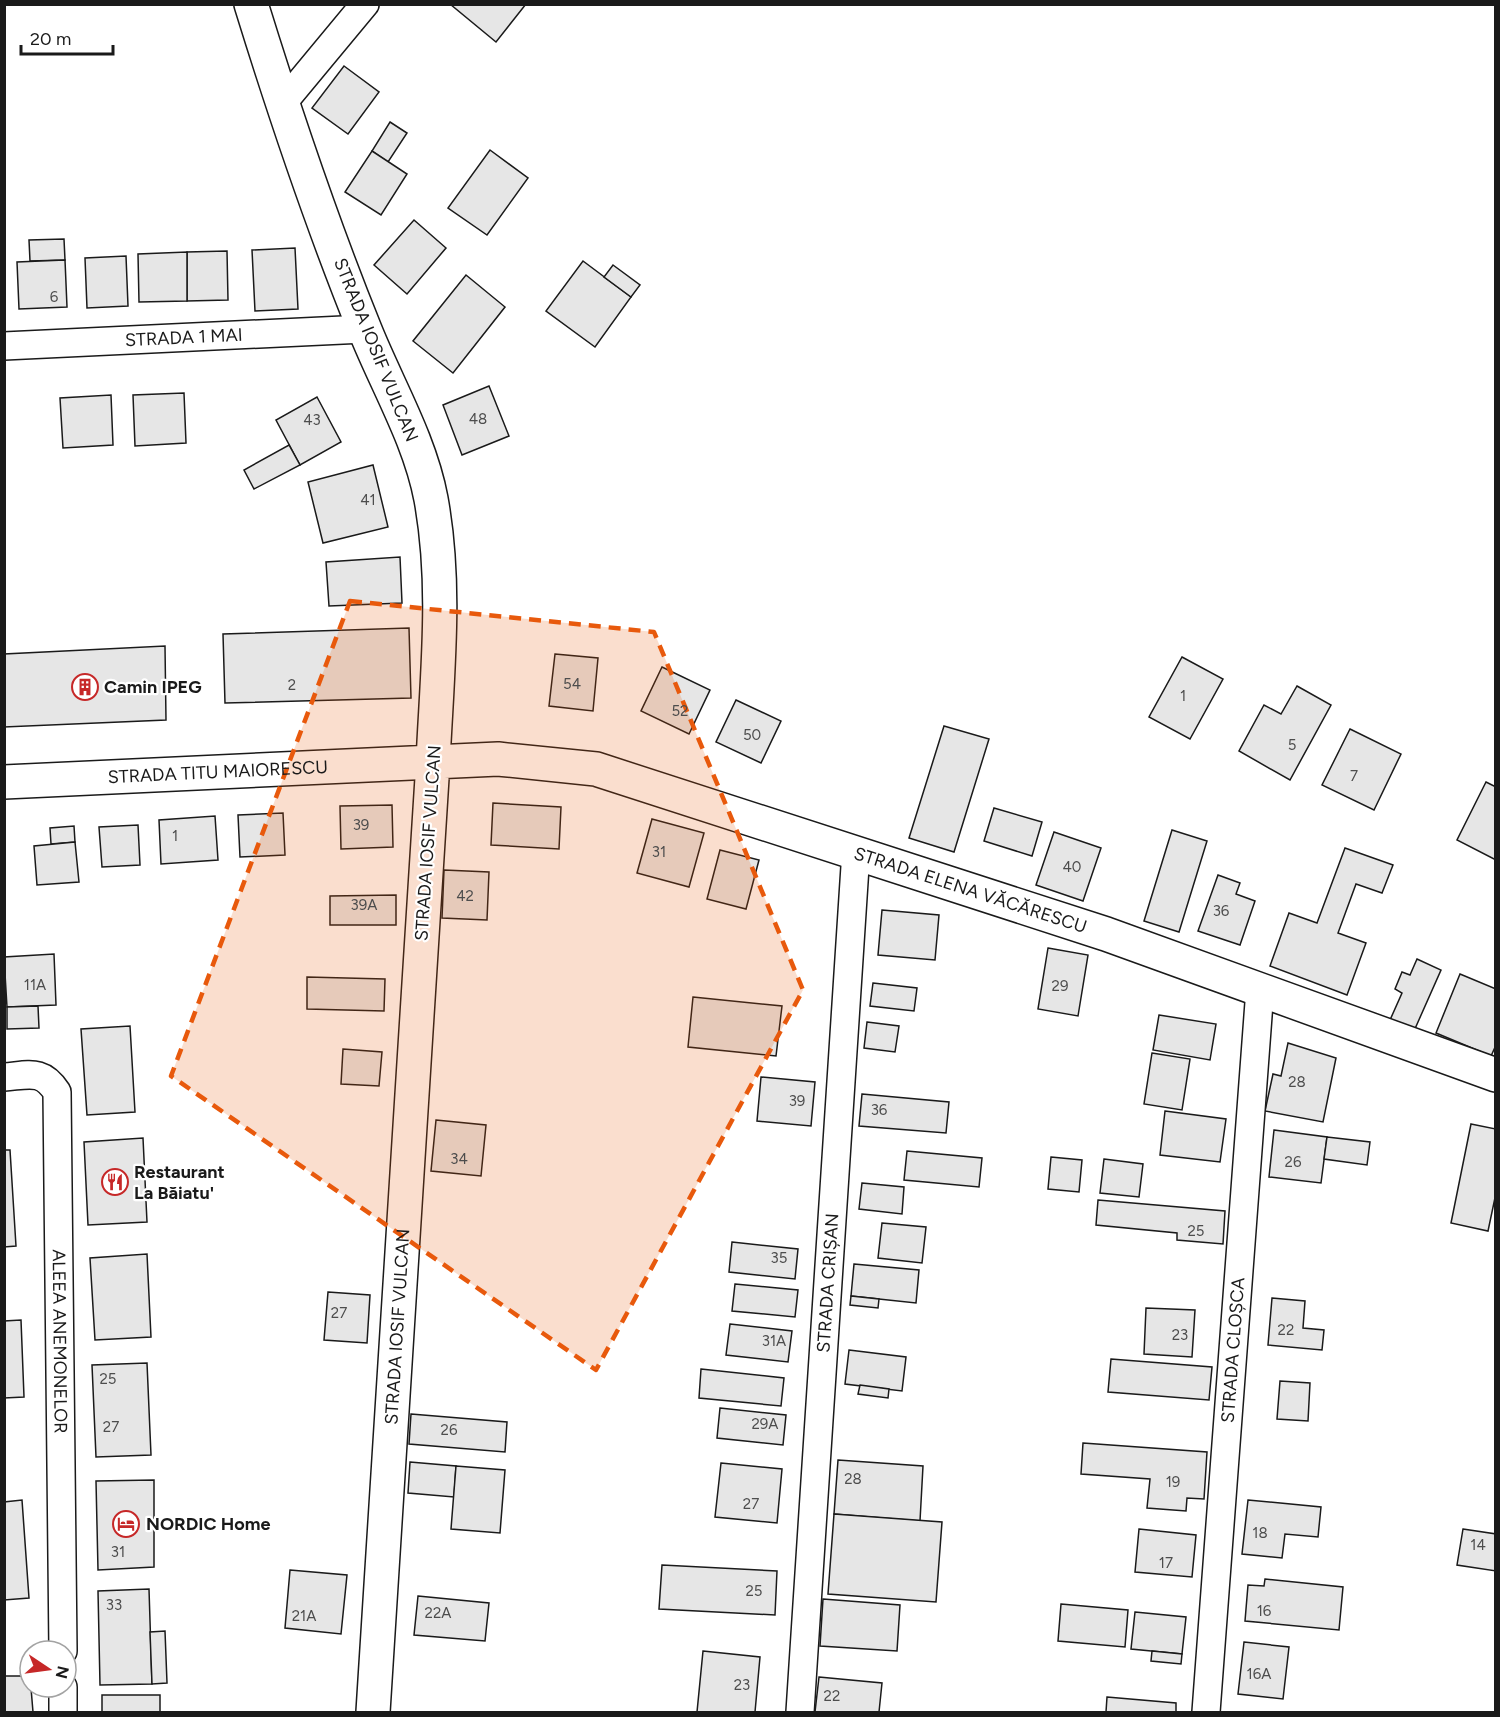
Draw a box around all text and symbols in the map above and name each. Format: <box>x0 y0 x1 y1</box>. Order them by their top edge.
scale bar <box>21 18 112 56</box>
text: 20 m <box>30 28 71 50</box>
street label: STRADA IOSIF VULCAN <box>329 255 423 445</box>
house number: 6 <box>50 288 59 306</box>
street label: STRADA 1 MAI <box>124 324 243 351</box>
house number: 48 <box>469 410 487 428</box>
house number: 43 <box>303 411 321 429</box>
house number: 41 <box>360 491 376 509</box>
building icon: Camin IPEG <box>70 672 100 702</box>
house number: 54 <box>563 675 581 693</box>
place label: Camin IPEG <box>104 676 202 698</box>
house number: 2 <box>288 676 296 694</box>
house number: 1 <box>1180 687 1186 705</box>
house number: 52 <box>671 702 689 720</box>
house number: 50 <box>743 726 761 744</box>
house number: 5 <box>1288 736 1296 754</box>
street label: STRADA IOSIF VULCAN <box>410 744 446 942</box>
street label: STRADA TITU MAIORESCU <box>107 756 328 788</box>
house number: 7 <box>1350 767 1358 785</box>
house number: 39 <box>353 816 369 834</box>
house number: 1 <box>172 827 178 845</box>
street label: STRADA ELENA VĂCĂRESCU <box>851 842 1090 938</box>
house number: 31 <box>652 843 666 861</box>
house number: 40 <box>1063 858 1081 876</box>
house number: 42 <box>456 887 474 905</box>
house number: 39A <box>351 896 377 914</box>
house number: 36 <box>1213 902 1230 920</box>
house number: 11A <box>24 976 46 994</box>
house number: 29 <box>1052 977 1068 995</box>
house number: 28 <box>1288 1073 1306 1091</box>
house number: 39 <box>789 1092 805 1110</box>
house number: 36 <box>871 1101 888 1119</box>
house number: 34 <box>450 1150 468 1168</box>
house number: 26 <box>1285 1153 1302 1171</box>
place label: Restaurant La Băiatu' <box>134 1161 225 1204</box>
restaurant icon: Restaurant La Băiatu' <box>100 1167 130 1197</box>
street label: STRADA CRIȘAN <box>812 1212 843 1353</box>
house number: 25 <box>1187 1222 1205 1240</box>
street label: STRADA IOSIF VULCAN <box>380 1228 414 1425</box>
street label: ALEEA ANEMONELOR <box>48 1249 72 1434</box>
house number: 35 <box>771 1249 787 1267</box>
street label: STRADA CLOȘCA <box>1217 1277 1249 1424</box>
house number: 27 <box>331 1304 347 1322</box>
house number: 22 <box>1278 1321 1294 1339</box>
house number: 23 <box>1172 1326 1188 1344</box>
house number: 31A <box>762 1332 786 1350</box>
house number: 25 <box>99 1370 117 1388</box>
house number: 29A <box>751 1415 779 1433</box>
house number: 27 <box>103 1418 119 1436</box>
house number: 26 <box>441 1421 458 1439</box>
house number: 28 <box>844 1470 862 1488</box>
house number: 19 <box>1166 1473 1180 1491</box>
house number: 27 <box>743 1495 759 1513</box>
hotel icon: NORDIC Home <box>111 1509 141 1539</box>
place label: NORDIC Home <box>146 1513 270 1535</box>
house number: 18 <box>1252 1524 1268 1542</box>
house number: 14 <box>1470 1536 1486 1554</box>
house number: 31 <box>111 1543 125 1561</box>
house number: 17 <box>1159 1554 1173 1572</box>
house number: 25 <box>745 1582 763 1600</box>
house number: 33 <box>106 1596 122 1614</box>
house number: 16 <box>1257 1602 1272 1620</box>
house number: 22A <box>425 1604 451 1622</box>
house number: 21A <box>292 1607 316 1625</box>
north arrow <box>18 1639 78 1699</box>
text: N <box>51 1664 73 1680</box>
house number: 16A <box>1247 1665 1271 1683</box>
house number: 23 <box>734 1676 750 1694</box>
house number: 22 <box>824 1687 840 1705</box>

